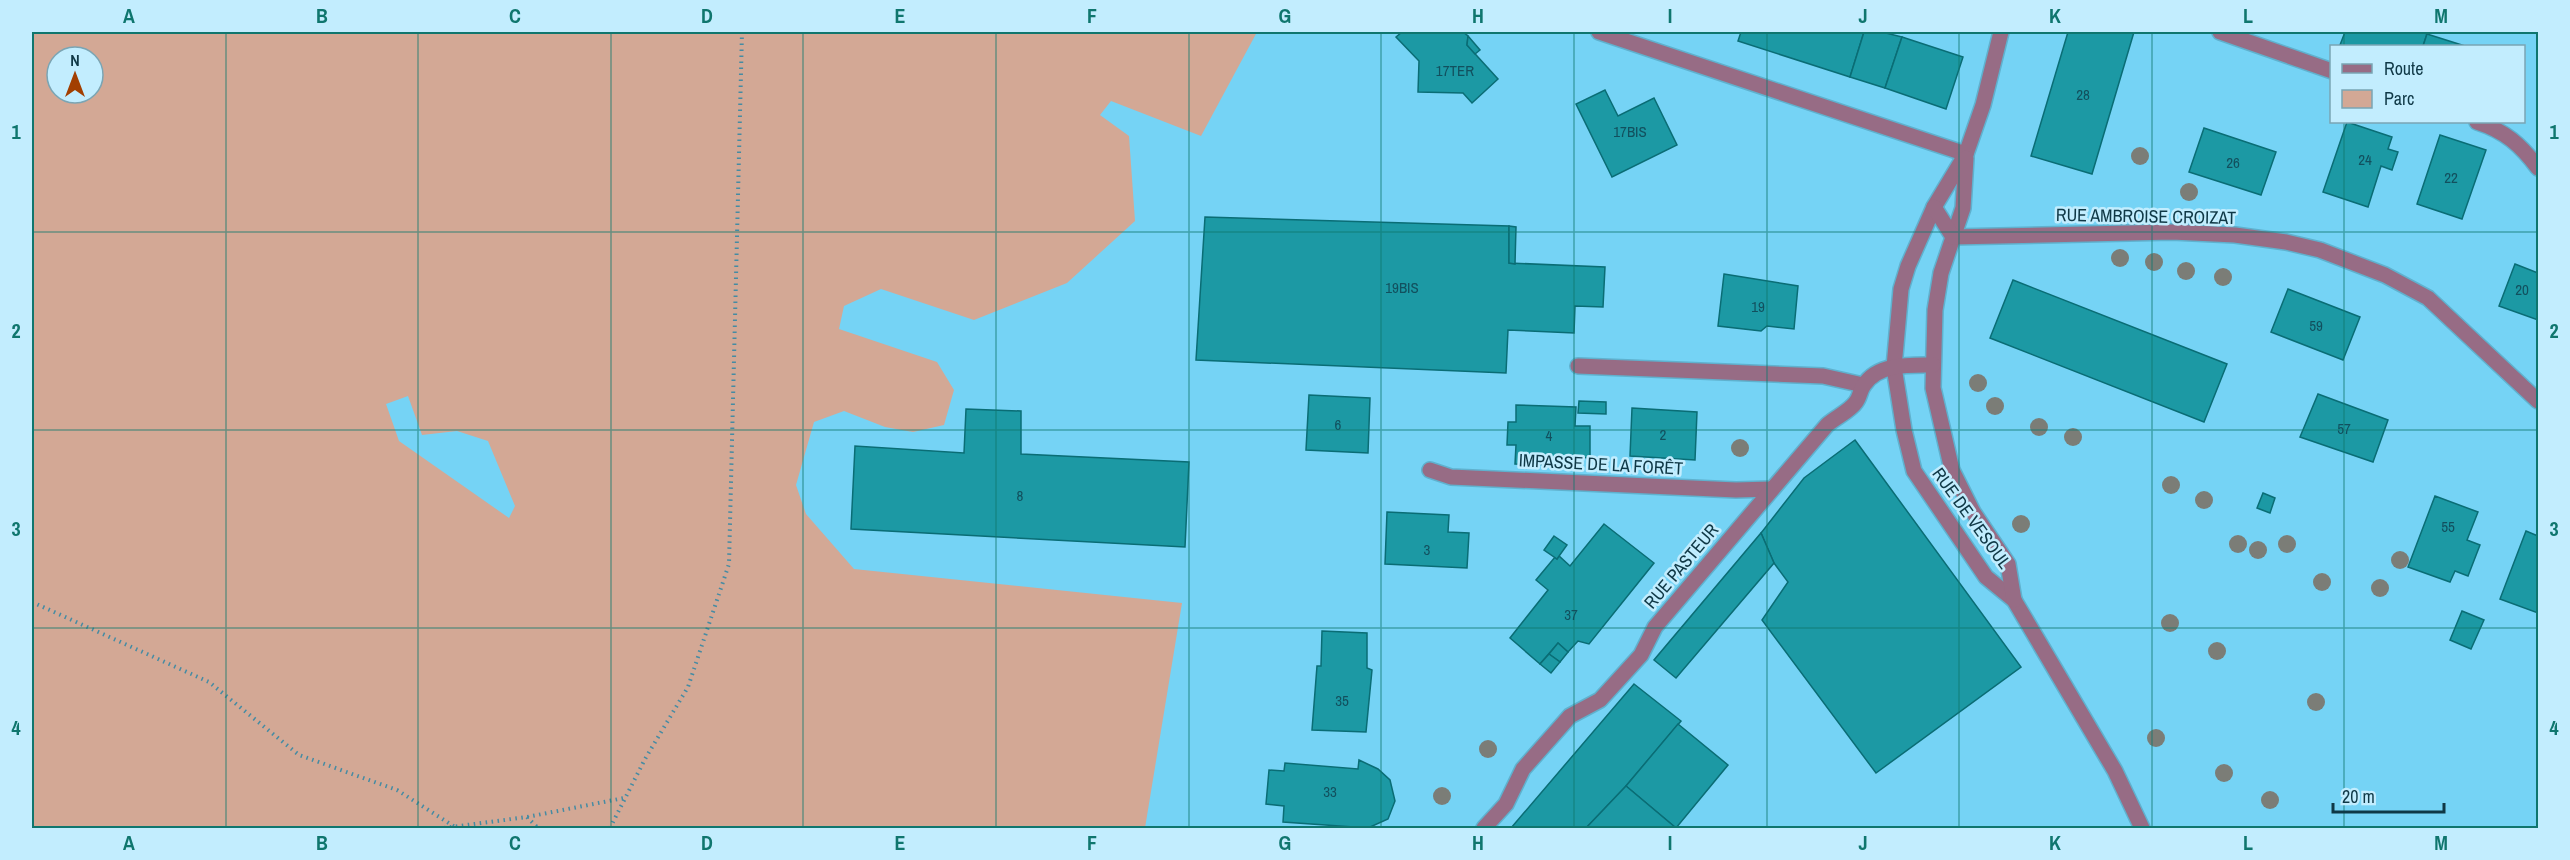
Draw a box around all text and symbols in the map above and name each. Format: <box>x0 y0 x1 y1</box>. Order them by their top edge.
text: A <box>123 2 135 29</box>
text: B <box>316 2 328 29</box>
text: C <box>509 2 521 29</box>
text: D <box>701 2 713 29</box>
text: E <box>895 2 906 29</box>
text: F <box>1087 2 1097 29</box>
text: G <box>1279 2 1291 29</box>
text: H <box>1472 2 1484 29</box>
text: I <box>1668 2 1672 29</box>
text: J <box>1858 2 1868 29</box>
text: K <box>2049 2 2061 29</box>
text: L <box>2243 2 2253 29</box>
text: M <box>2434 2 2448 29</box>
north arrow <box>45 45 105 105</box>
legend <box>2330 45 2525 123</box>
text: N <box>70 49 80 71</box>
text: Route <box>2384 56 2423 81</box>
house number: 17TER <box>1436 60 1474 81</box>
house number: 28 <box>2076 84 2090 105</box>
text: Parc <box>2384 86 2414 111</box>
text: 1 <box>11 118 21 145</box>
text: 1 <box>2549 118 2559 145</box>
house number: 17BIS <box>1613 121 1647 142</box>
house number: 24 <box>2358 149 2372 170</box>
house number: 26 <box>2226 152 2240 173</box>
house number: 22 <box>2444 167 2458 188</box>
street label: RUE AMBROISE CROIZAT <box>2056 202 2236 230</box>
house number: 19BIS <box>1385 277 1419 298</box>
house number: 20 <box>2515 279 2529 300</box>
house number: 19 <box>1751 296 1765 317</box>
house number: 59 <box>2309 315 2323 336</box>
text: 2 <box>11 317 21 344</box>
text: 2 <box>2549 317 2559 344</box>
house number: 6 <box>1335 414 1342 435</box>
house number: 57 <box>2337 418 2351 439</box>
house number: 2 <box>1660 424 1667 445</box>
house number: 4 <box>1546 425 1553 446</box>
street label: IMPASSE DE LA FORÊT <box>1518 447 1684 481</box>
street label: RUE DE VESOUL <box>1927 462 2017 574</box>
house number: 8 <box>1017 485 1024 506</box>
text: 3 <box>11 515 21 542</box>
text: 3 <box>2549 515 2559 542</box>
house number: 55 <box>2441 516 2455 537</box>
street label: RUE PASTEUR <box>1638 518 1724 614</box>
house number: 3 <box>1424 539 1431 560</box>
house number: 37 <box>1564 604 1578 625</box>
house number: 35 <box>1335 690 1349 711</box>
text: 4 <box>11 714 21 741</box>
text: 4 <box>2549 714 2559 741</box>
scale bar <box>2333 776 2444 814</box>
house number: 33 <box>1323 781 1337 802</box>
text: 20 m <box>2342 784 2375 809</box>
text: A <box>123 829 135 856</box>
text: B <box>316 829 328 856</box>
text: C <box>509 829 521 856</box>
text: D <box>701 829 713 856</box>
text: E <box>895 829 906 856</box>
text: F <box>1087 829 1097 856</box>
text: G <box>1279 829 1291 856</box>
text: H <box>1472 829 1484 856</box>
text: I <box>1668 829 1672 856</box>
text: J <box>1858 829 1868 856</box>
text: K <box>2049 829 2061 856</box>
text: L <box>2243 829 2253 856</box>
text: M <box>2434 829 2448 856</box>

